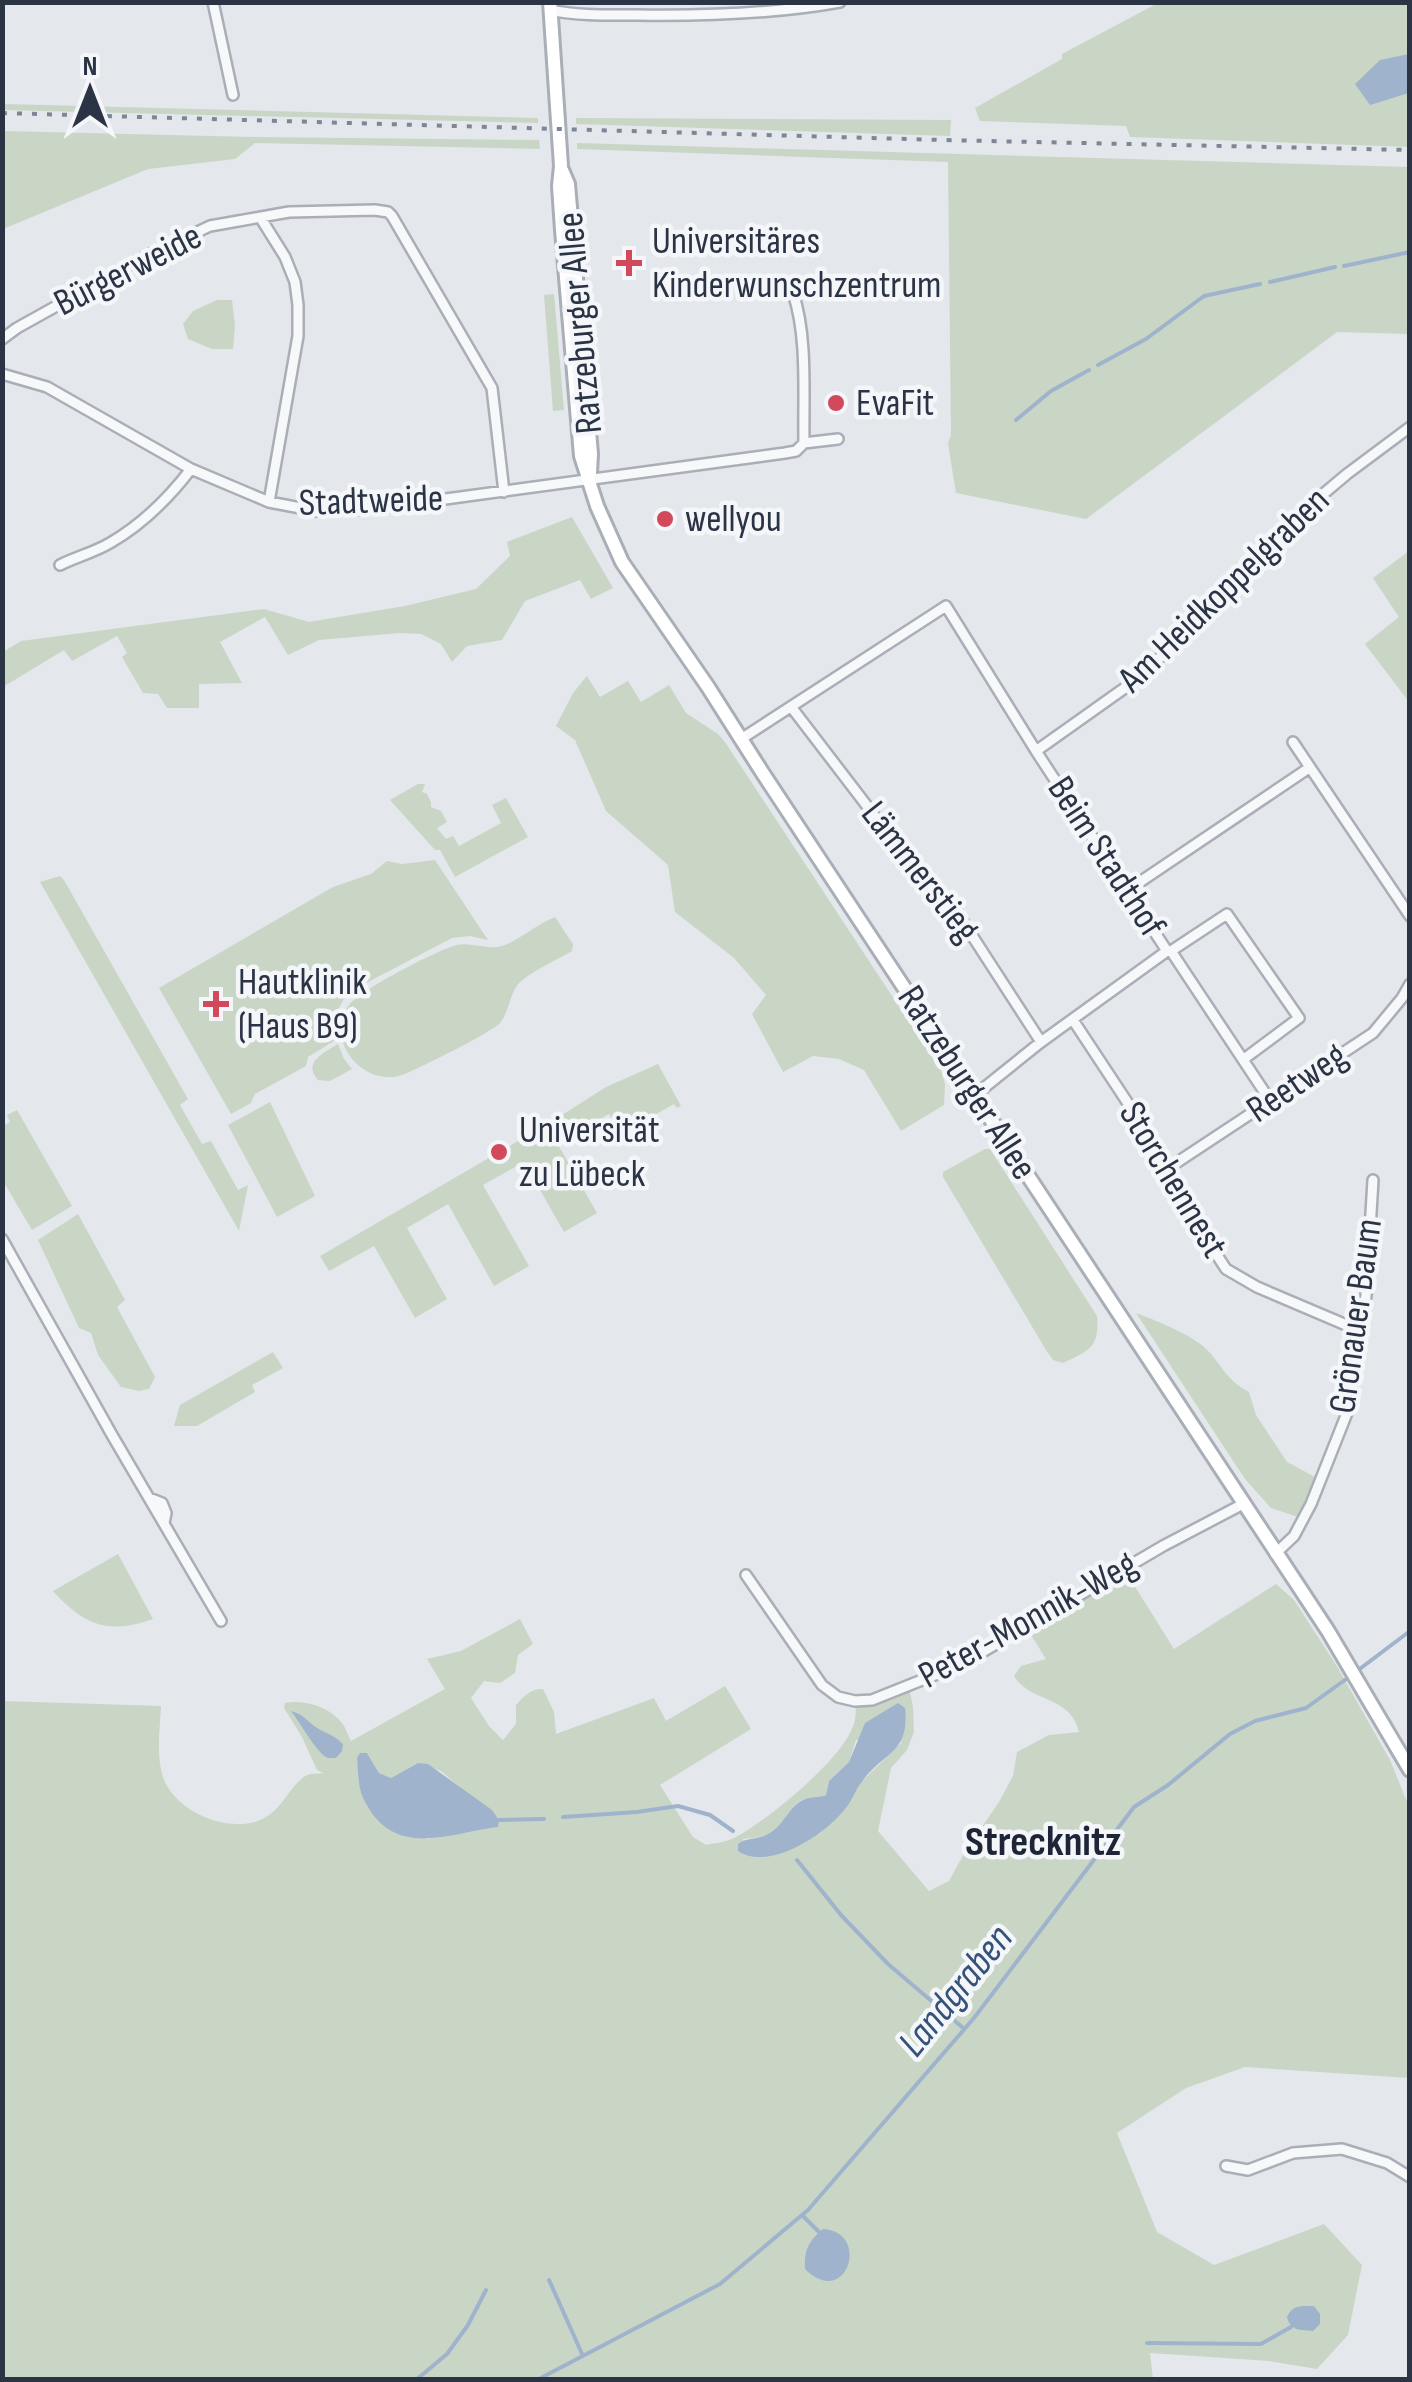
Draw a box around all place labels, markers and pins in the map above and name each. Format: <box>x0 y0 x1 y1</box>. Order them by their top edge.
place label: Universitäres Kinderwunschzentrum <box>652 219 942 308</box>
marker: Universitäres Kinderwunschzentrum <box>616 250 642 276</box>
place label: EvaFit <box>856 381 934 426</box>
marker: EvaFit <box>825 392 847 414</box>
place label: wellyou <box>685 497 782 542</box>
marker: wellyou <box>654 508 676 530</box>
place label: Hautklinik (Haus B9) <box>238 960 367 1049</box>
marker: Hautklinik (Haus B9) <box>203 991 229 1017</box>
place label: Universität zu Lübeck <box>519 1108 660 1197</box>
marker: Universität zu Lübeck <box>488 1141 510 1163</box>

